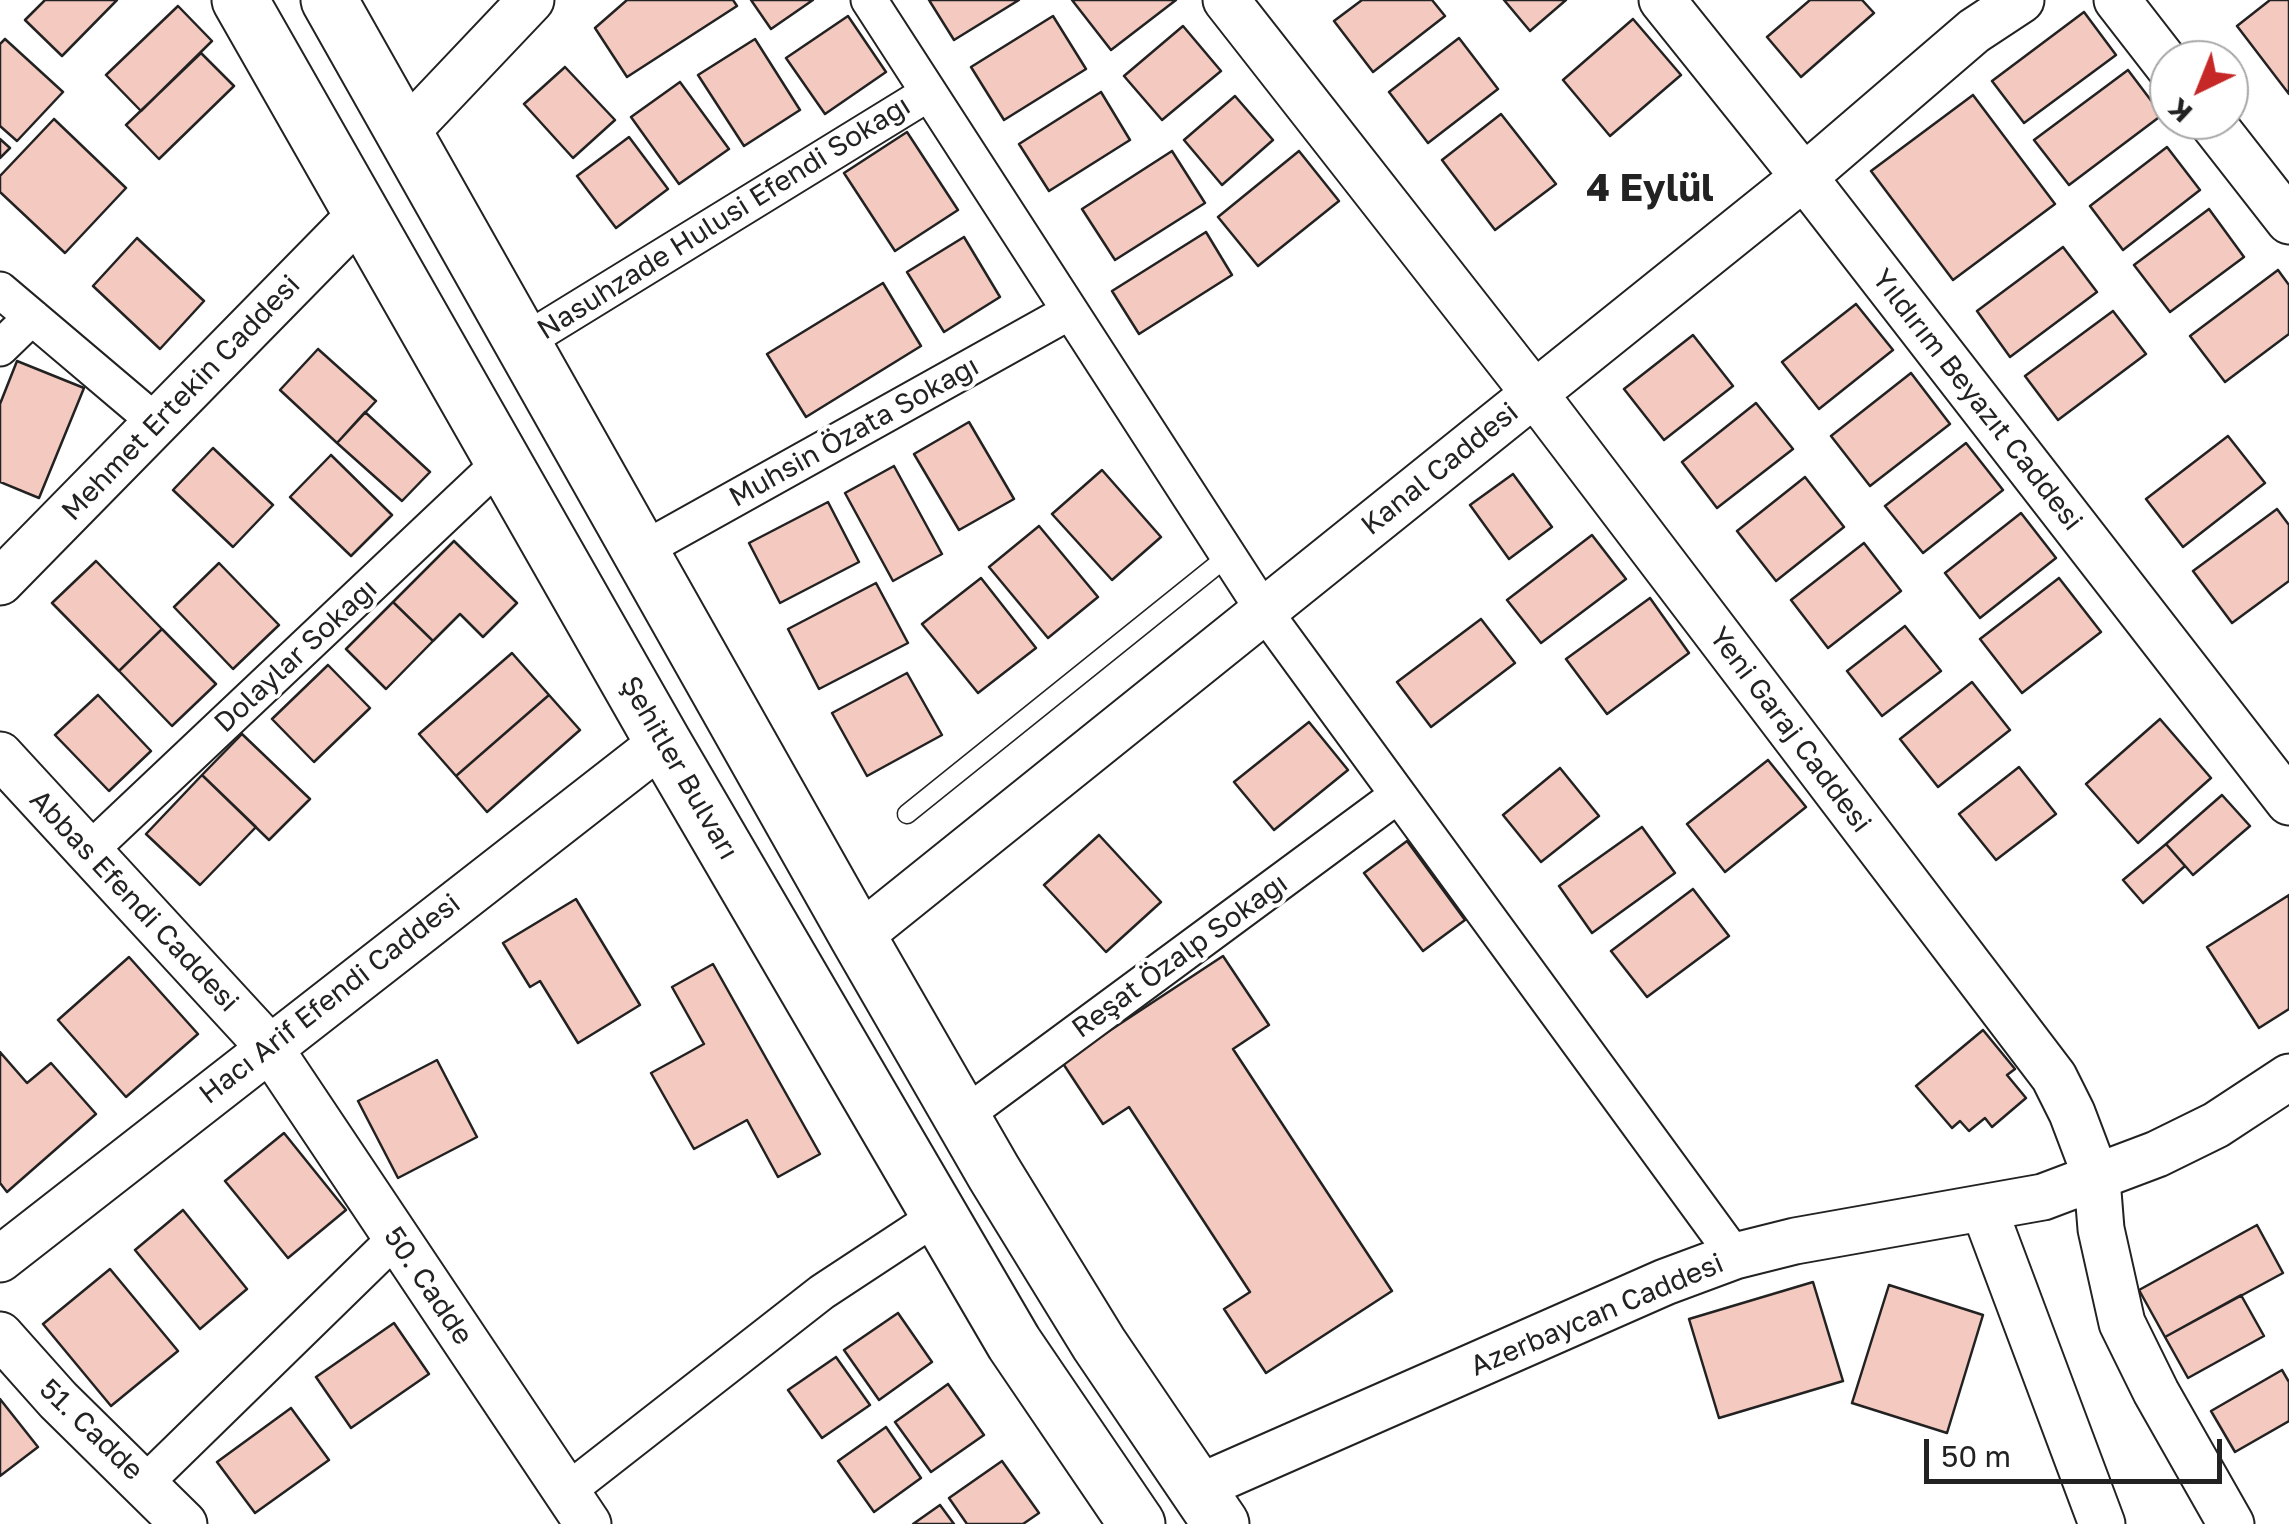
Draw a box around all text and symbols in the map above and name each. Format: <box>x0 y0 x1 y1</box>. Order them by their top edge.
north arrow <box>2149 40 2249 140</box>
street label: Nasuhzade Hulusi Efendi Sokağı <box>531 89 917 347</box>
text: K <box>2161 92 2198 130</box>
district label: 4 Eylül <box>1586 166 1714 212</box>
street label: Yıldırım Beyazıt Caddesi <box>1865 263 2089 537</box>
street label: Mehmet Ertekin Caddesi <box>55 268 307 528</box>
street label: Muhsin Özata Sokağı <box>723 349 985 515</box>
street label: Kanal Caddesi <box>1355 396 1525 542</box>
street label: Dolaylar Sokağı <box>208 572 384 740</box>
street label: Yeni Garaj Caddesi <box>1702 621 1878 839</box>
street label: Şehitler Bulvarı <box>613 670 745 866</box>
street label: Abbas Efendi Caddesi <box>23 783 245 1019</box>
street label: Reşat Özalp Sokağı <box>1066 867 1294 1045</box>
street label: Hacı Arif Efendi Caddesi <box>193 887 467 1111</box>
street label: 50. Cadde <box>376 1221 480 1351</box>
street label: Azerbaycan Caddesi <box>1466 1247 1728 1383</box>
street label: 51. Cadde <box>32 1372 150 1488</box>
scale bar <box>1929 1419 2226 1481</box>
text: 50 m <box>1941 1438 2011 1474</box>

